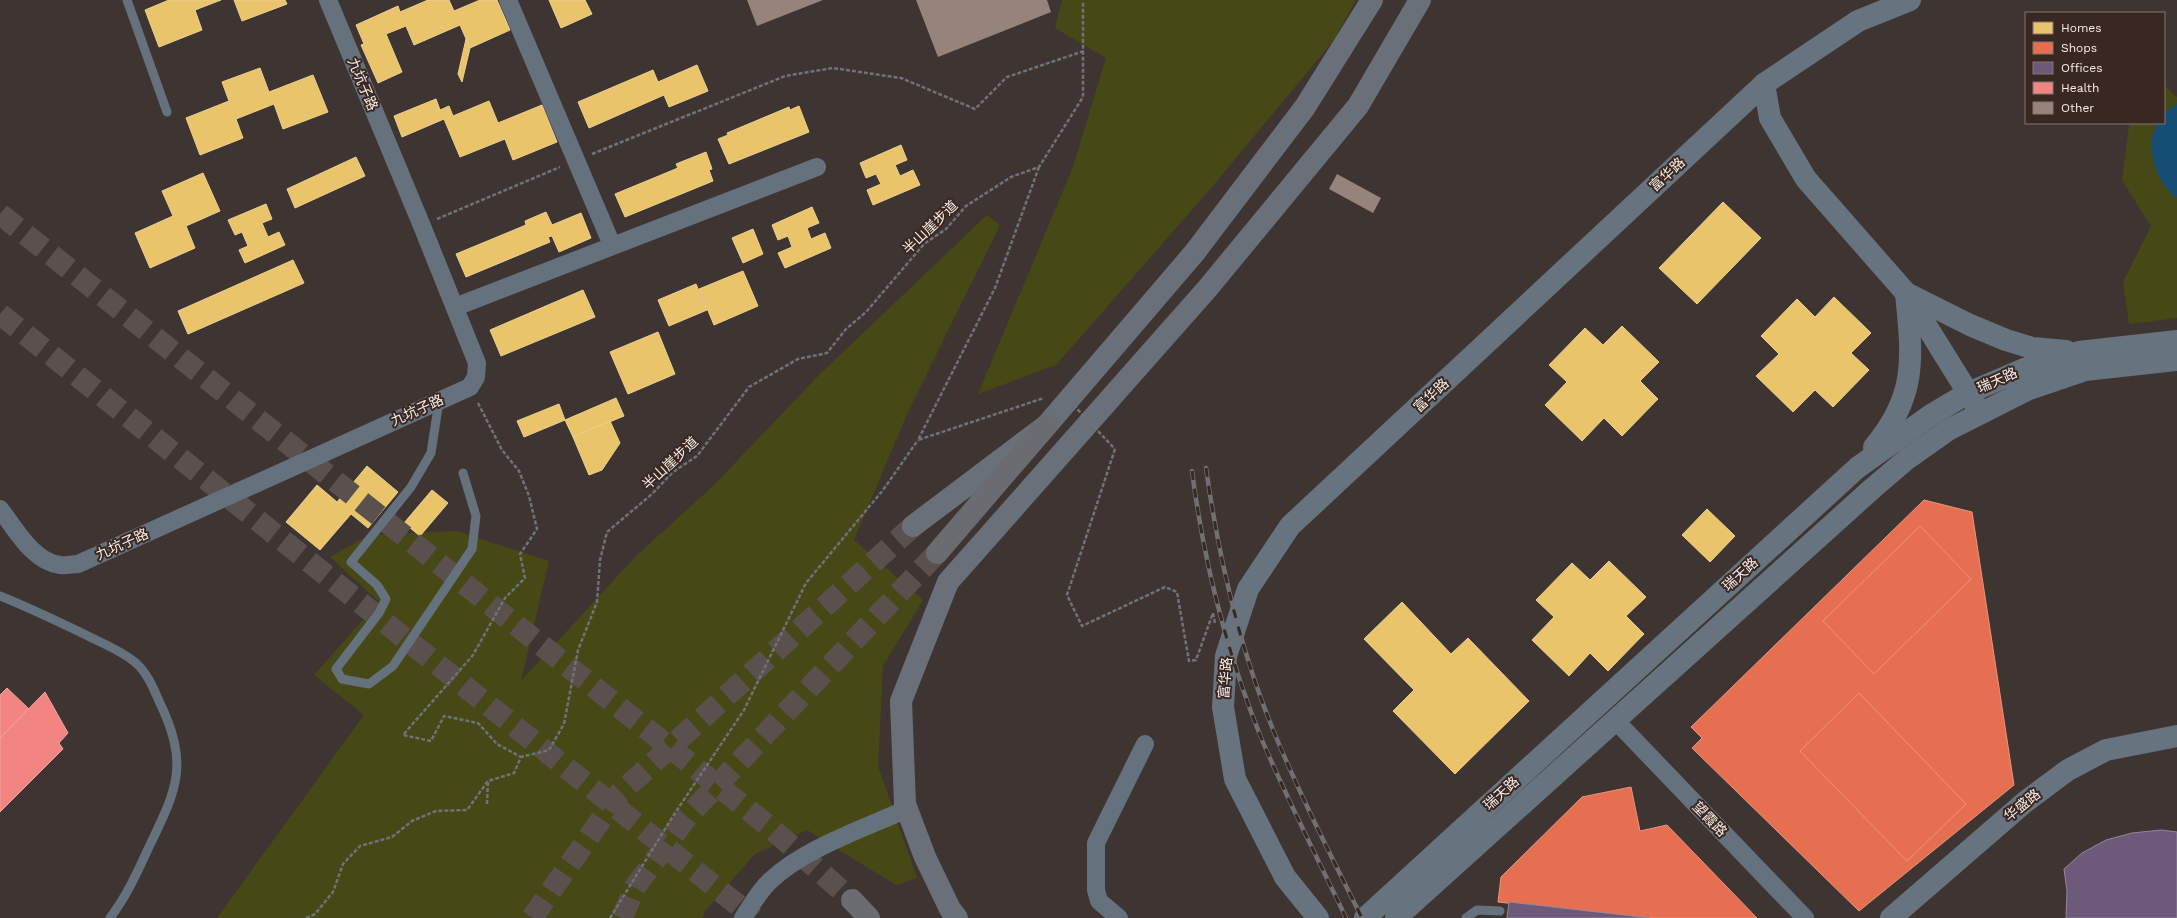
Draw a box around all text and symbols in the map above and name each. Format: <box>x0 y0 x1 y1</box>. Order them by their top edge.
legend <box>2025 12 2165 124</box>
text: Homes <box>2061 21 2102 35</box>
text: Shops <box>2061 41 2097 55</box>
street label: 九坑子路 <box>345 55 381 113</box>
text: Offices <box>2061 61 2103 75</box>
text: Health <box>2061 81 2099 95</box>
text: Other <box>2061 101 2094 115</box>
street label: 富华路 <box>1646 154 1688 194</box>
street label: 半山崖步道 <box>899 197 961 257</box>
street label: 瑞天路 <box>1975 364 2019 396</box>
street label: 富华路 <box>1410 375 1452 415</box>
street label: 九坑子路 <box>388 391 446 429</box>
street label: 半山崖步道 <box>639 433 701 493</box>
street label: 九坑子路 <box>93 525 151 563</box>
street label: 瑞天路 <box>1719 554 1761 594</box>
street label: 富华路 <box>1215 656 1235 700</box>
street label: 瑞天路 <box>1480 773 1522 813</box>
street label: 华盛路 <box>2001 786 2043 824</box>
street label: 望霞路 <box>1690 798 1730 840</box>

